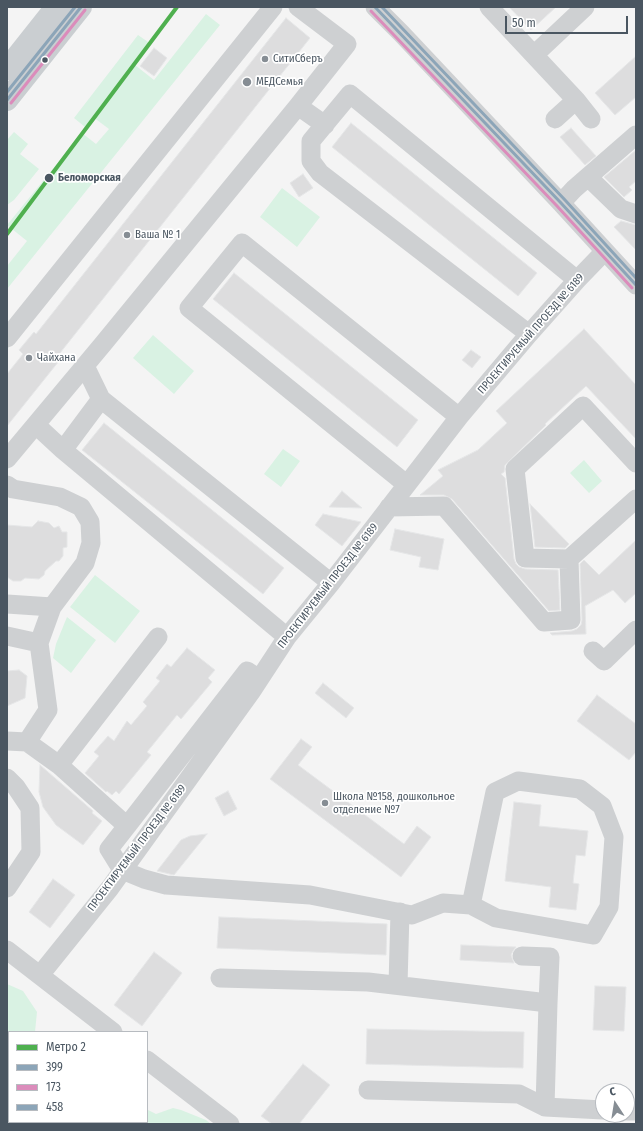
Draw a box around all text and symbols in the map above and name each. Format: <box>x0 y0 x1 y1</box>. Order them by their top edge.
scale bar <box>507 8 630 34</box>
text: 50 m <box>512 16 536 30</box>
place label: СитиСберъ <box>273 52 323 66</box>
marker: СитиСберъ <box>260 54 270 64</box>
unlabelled marker <box>40 55 50 65</box>
place label: МЕДСемья <box>256 75 303 89</box>
marker: МЕДСемья <box>241 76 253 88</box>
place label: Беломорская <box>58 171 121 185</box>
marker: Беломорская <box>43 172 55 184</box>
place label: Ваша № 1 <box>135 228 180 242</box>
marker: Ваша № 1 <box>122 230 132 240</box>
street label: ПРОЕКТИРУЕМЫЙ ПРОЕЗД № 6189 <box>475 271 587 397</box>
place label: Чайхана <box>37 351 76 365</box>
marker: Чайхана <box>24 353 34 363</box>
street label: ПРОЕКТИРУЕМЫЙ ПРОЕЗД № 6189 <box>275 521 381 651</box>
street label: ПРОЕКТИРУЕМЫЙ ПРОЕЗД № 6189 <box>85 782 189 914</box>
place label: Школа №158, дошкольное отделение №7 <box>333 790 455 816</box>
marker: Школа №158, дошкольное отделение №7 <box>320 798 330 808</box>
legend <box>8 1031 148 1123</box>
text: Метро 2 <box>46 1040 86 1054</box>
text: 399 <box>46 1060 63 1074</box>
text: 173 <box>46 1080 61 1094</box>
north arrow <box>595 1083 635 1123</box>
text: С <box>608 1085 617 1099</box>
text: 458 <box>46 1100 63 1114</box>

